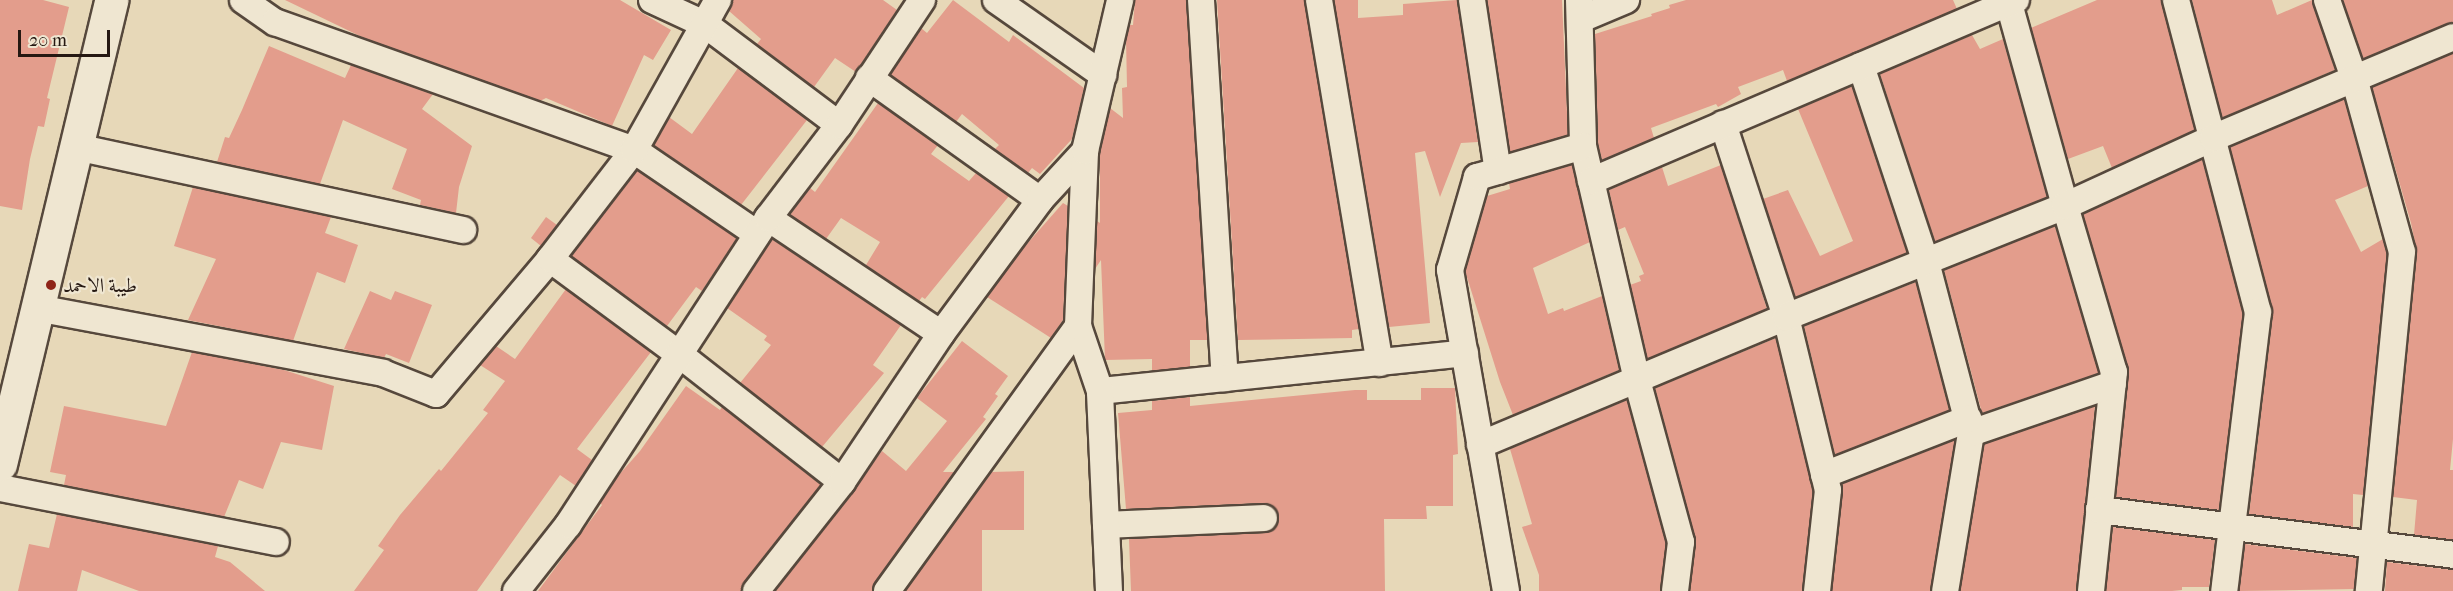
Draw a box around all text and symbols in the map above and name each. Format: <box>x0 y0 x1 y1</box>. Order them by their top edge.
scale bar <box>21 18 112 56</box>
text: 20 m <box>29 30 67 51</box>
place label: طيبة الاحمد <box>63 273 137 297</box>
marker: طيبة الاحمد <box>44 278 58 292</box>

